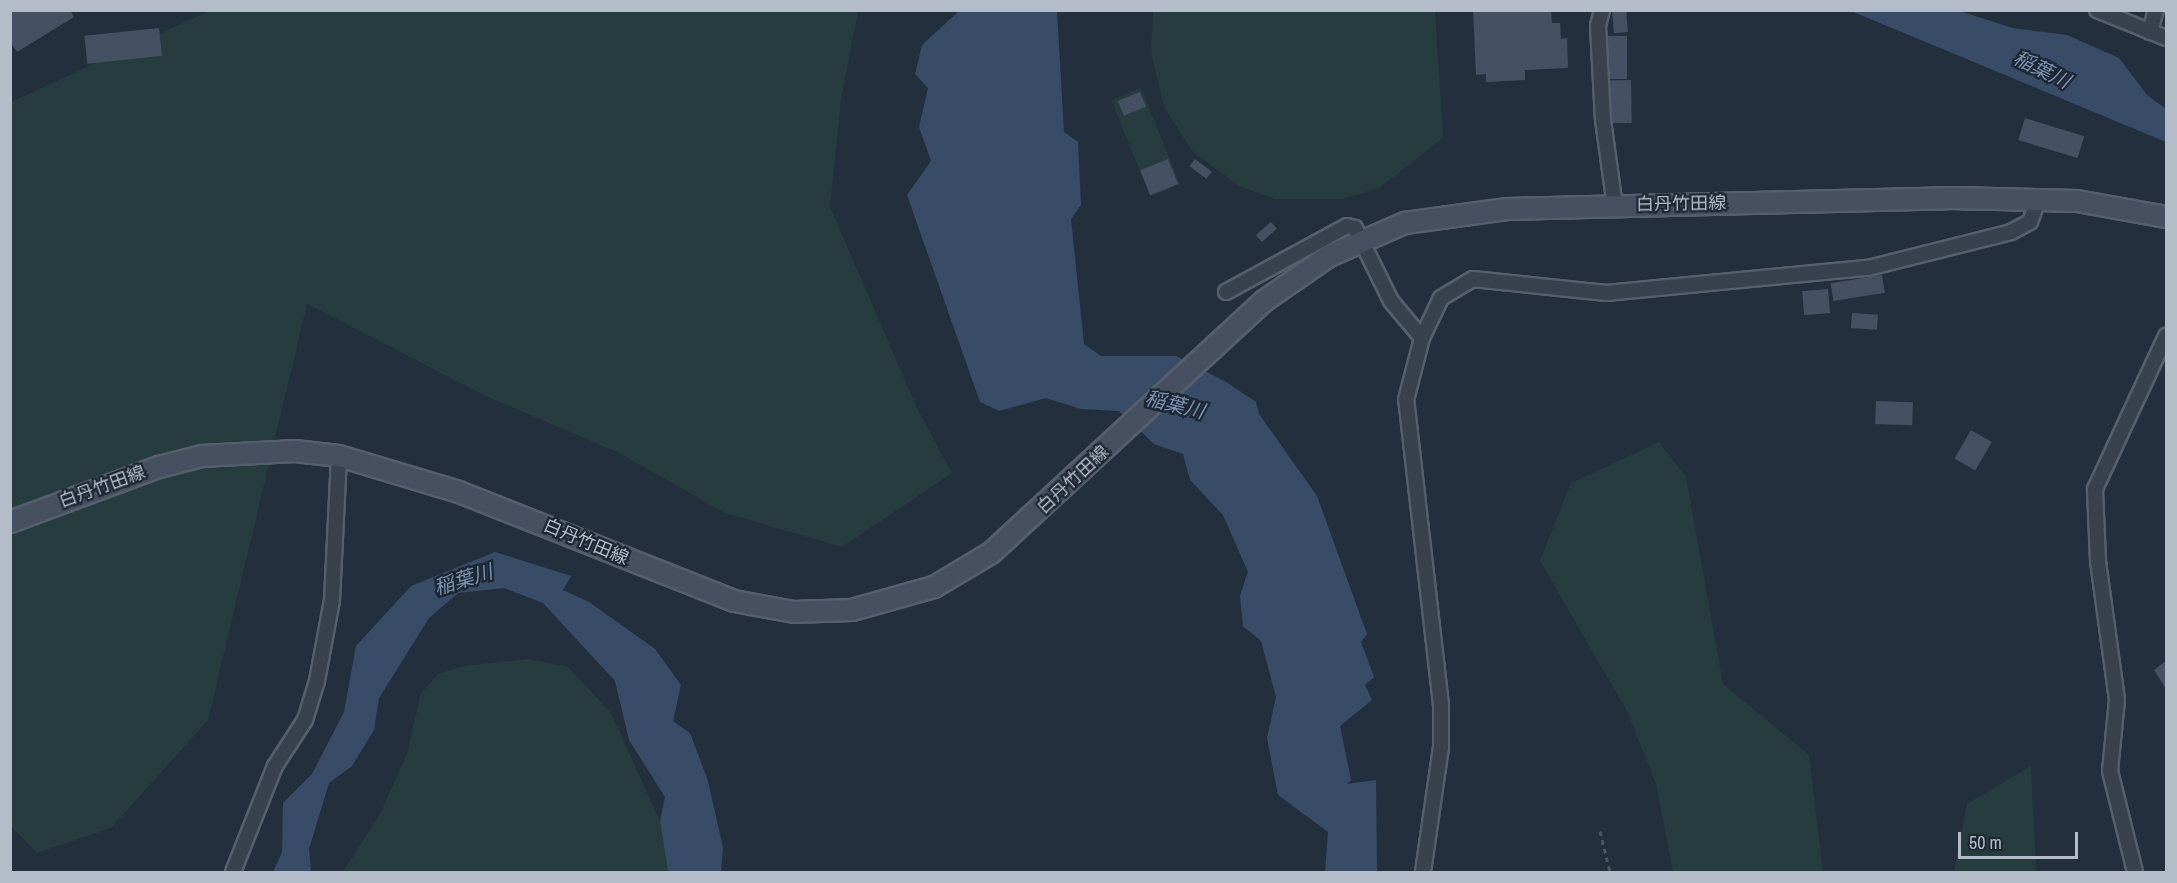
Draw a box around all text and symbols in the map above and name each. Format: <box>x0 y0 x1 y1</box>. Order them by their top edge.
water label: 稲葉川 <box>2010 45 2074 93</box>
street label: 白丹竹田線 <box>1636 192 1726 216</box>
water label: 稲葉川 <box>1143 385 1207 423</box>
street label: 白丹竹田線 <box>1033 441 1113 519</box>
street label: 白丹竹田線 <box>56 461 148 513</box>
street label: 白丹竹田線 <box>540 514 632 570</box>
water label: 稲葉川 <box>431 559 495 599</box>
scale bar <box>1961 820 2081 858</box>
text: 50 m <box>1969 830 2002 855</box>

